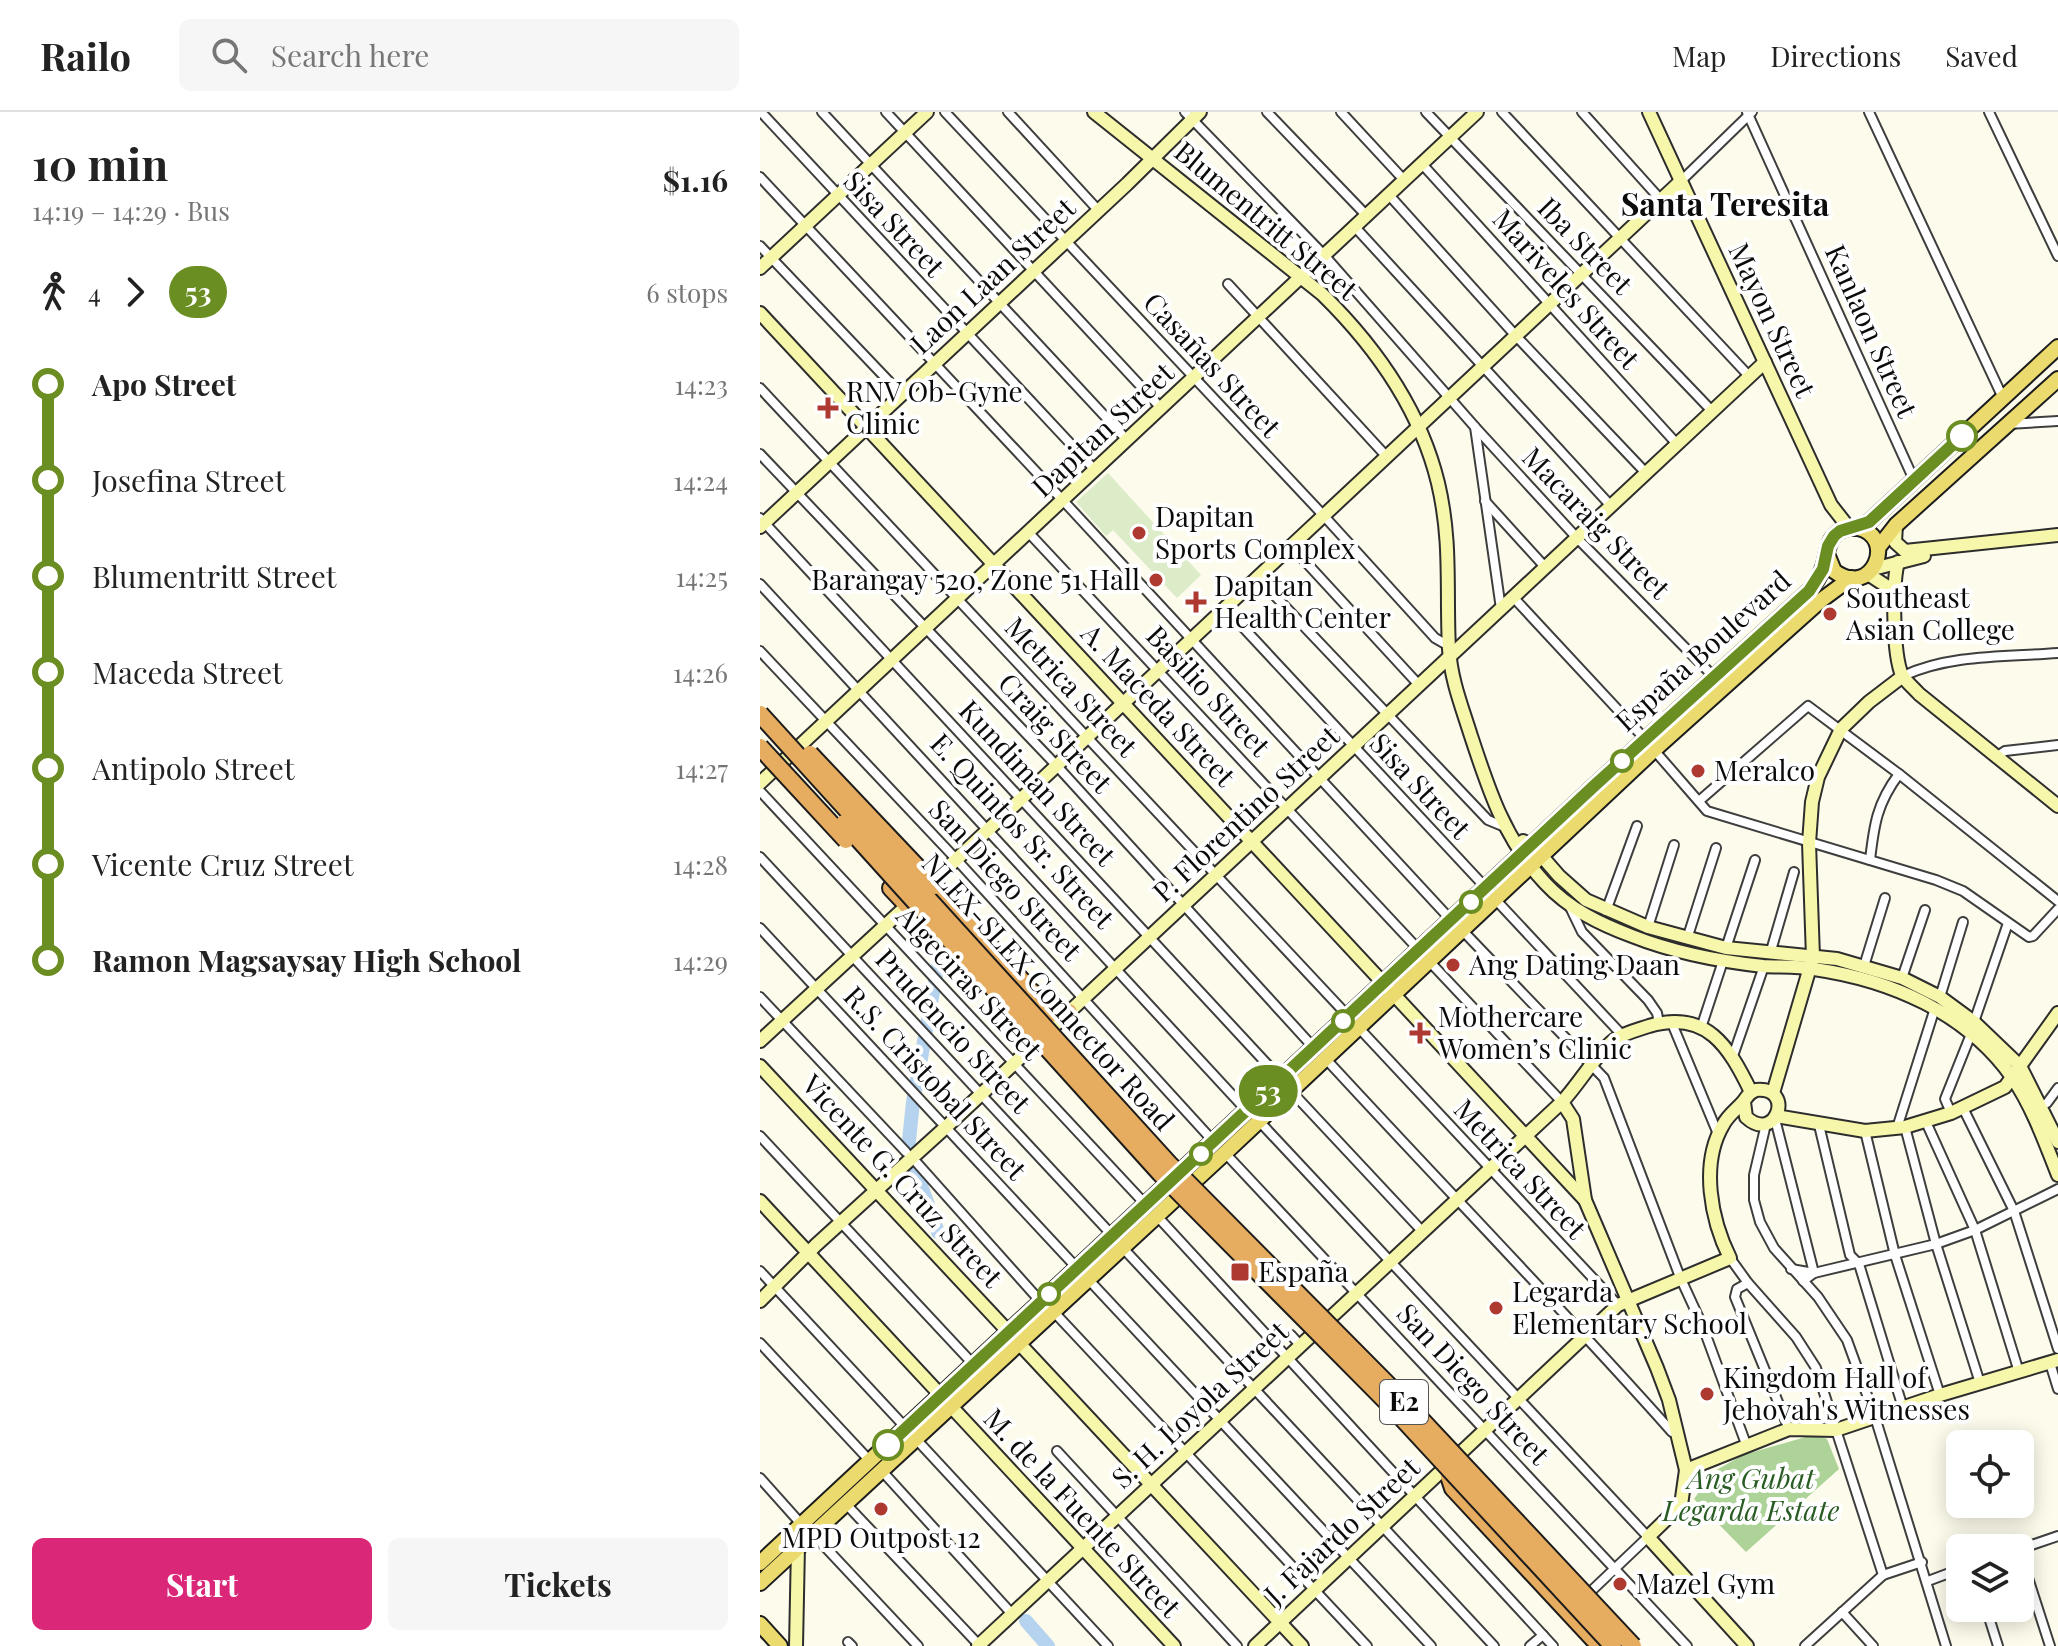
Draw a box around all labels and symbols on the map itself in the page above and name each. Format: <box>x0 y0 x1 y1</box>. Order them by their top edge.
street label: Blumentritt Street <box>1168 132 1367 308</box>
street label: Sisa Street <box>837 162 954 285</box>
district label: Santa Teresita <box>1621 181 1830 224</box>
street label: Laon Laan Street <box>902 188 1083 361</box>
street label: Iba Street <box>1531 189 1642 302</box>
street label: Mariveles Street <box>1485 200 1650 377</box>
street label: Mayon Street <box>1721 236 1826 403</box>
street label: Kanlaon Street <box>1818 238 1927 423</box>
street label: Casañas Street <box>1136 284 1290 445</box>
street label: Dapitan Street <box>1023 353 1182 504</box>
place label: RNV Ob-Gyne Clinic <box>846 372 1023 441</box>
marker: RNV Ob-Gyne Clinic <box>817 397 839 419</box>
unlabelled marker <box>1947 421 1977 451</box>
street label: Macaraig Street <box>1515 438 1680 607</box>
place label: Dapitan Sports Complex <box>1155 497 1356 566</box>
marker: Dapitan Sports Complex <box>1130 524 1148 542</box>
place label: Barangay 520, Zone 51 Hall <box>811 560 1140 597</box>
street label: España Boulevard <box>1607 561 1797 738</box>
place label: Dapitan Health Center <box>1214 566 1391 635</box>
marker: Barangay 520, Zone 51 Hall <box>1147 571 1165 589</box>
place label: Southeast Asian College <box>1845 578 2015 647</box>
marker: Dapitan Health Center <box>1185 591 1207 613</box>
marker: Southeast Asian College <box>1821 605 1839 623</box>
street label: Metrica Street <box>998 608 1147 764</box>
street label: A. Maceda Street <box>1073 614 1245 794</box>
street label: Basilio Street <box>1139 617 1280 764</box>
street label: Craig Street <box>991 664 1122 801</box>
street label: Kundiman Street <box>952 691 1125 873</box>
street label: P. Florentino Street <box>1144 716 1347 909</box>
street label: Sisa Street <box>1363 724 1480 847</box>
street label: E. Quintos Sr. Street <box>923 725 1124 936</box>
unlabelled marker <box>1611 750 1633 772</box>
place label: Meralco <box>1714 751 1815 788</box>
marker: Meralco <box>1689 762 1707 780</box>
street label: San Diego Street <box>922 791 1091 968</box>
street label: NLEX-SLEX Connector Road <box>915 845 1184 1137</box>
unlabelled marker <box>1460 891 1482 913</box>
street label: Algeciras Street <box>889 897 1052 1067</box>
street label: Prudencio Street <box>868 940 1041 1121</box>
place label: Ang Dating Daan <box>1468 945 1680 982</box>
marker: Ang Dating Daan <box>1444 956 1462 974</box>
street label: R.S. Cristobal Street <box>837 977 1036 1188</box>
place label: Mothercare Women’s Clinic <box>1437 997 1632 1066</box>
unlabelled marker <box>1332 1010 1354 1032</box>
marker: Mothercare Women’s Clinic <box>1409 1022 1431 1044</box>
street label: Vicente G. Cruz Street <box>794 1065 1012 1295</box>
line badge: 53 <box>1232 1065 1304 1117</box>
street label: Metrica Street <box>1447 1090 1596 1246</box>
unlabelled marker <box>1190 1143 1212 1165</box>
place label: España <box>1258 1252 1348 1289</box>
marker: España <box>1229 1261 1251 1283</box>
place label: Legarda Elementary School <box>1512 1272 1747 1341</box>
unlabelled marker <box>1038 1283 1060 1305</box>
street label: San Diego Street <box>1390 1295 1559 1472</box>
marker: Legarda Elementary School <box>1487 1299 1505 1317</box>
street label: S. H. Loyola Street <box>1103 1312 1296 1495</box>
place label: Kingdom Hall of Jehovah's Witnesses <box>1722 1358 1970 1427</box>
road number: E2 <box>1380 1380 1428 1424</box>
marker: Kingdom Hall of Jehovah's Witnesses <box>1698 1385 1716 1403</box>
street label: M. de la Fuente Street <box>977 1400 1190 1625</box>
unlabelled marker <box>873 1430 903 1460</box>
street label: J. Fajardo Street <box>1255 1448 1427 1612</box>
park label: Ang Gubat Legarda Estate <box>1661 1459 1840 1528</box>
marker: MPD Outpost 12 <box>872 1500 890 1518</box>
place label: MPD Outpost 12 <box>781 1518 981 1555</box>
place label: Mazel Gym <box>1636 1564 1775 1601</box>
marker: Mazel Gym <box>1611 1575 1629 1593</box>

